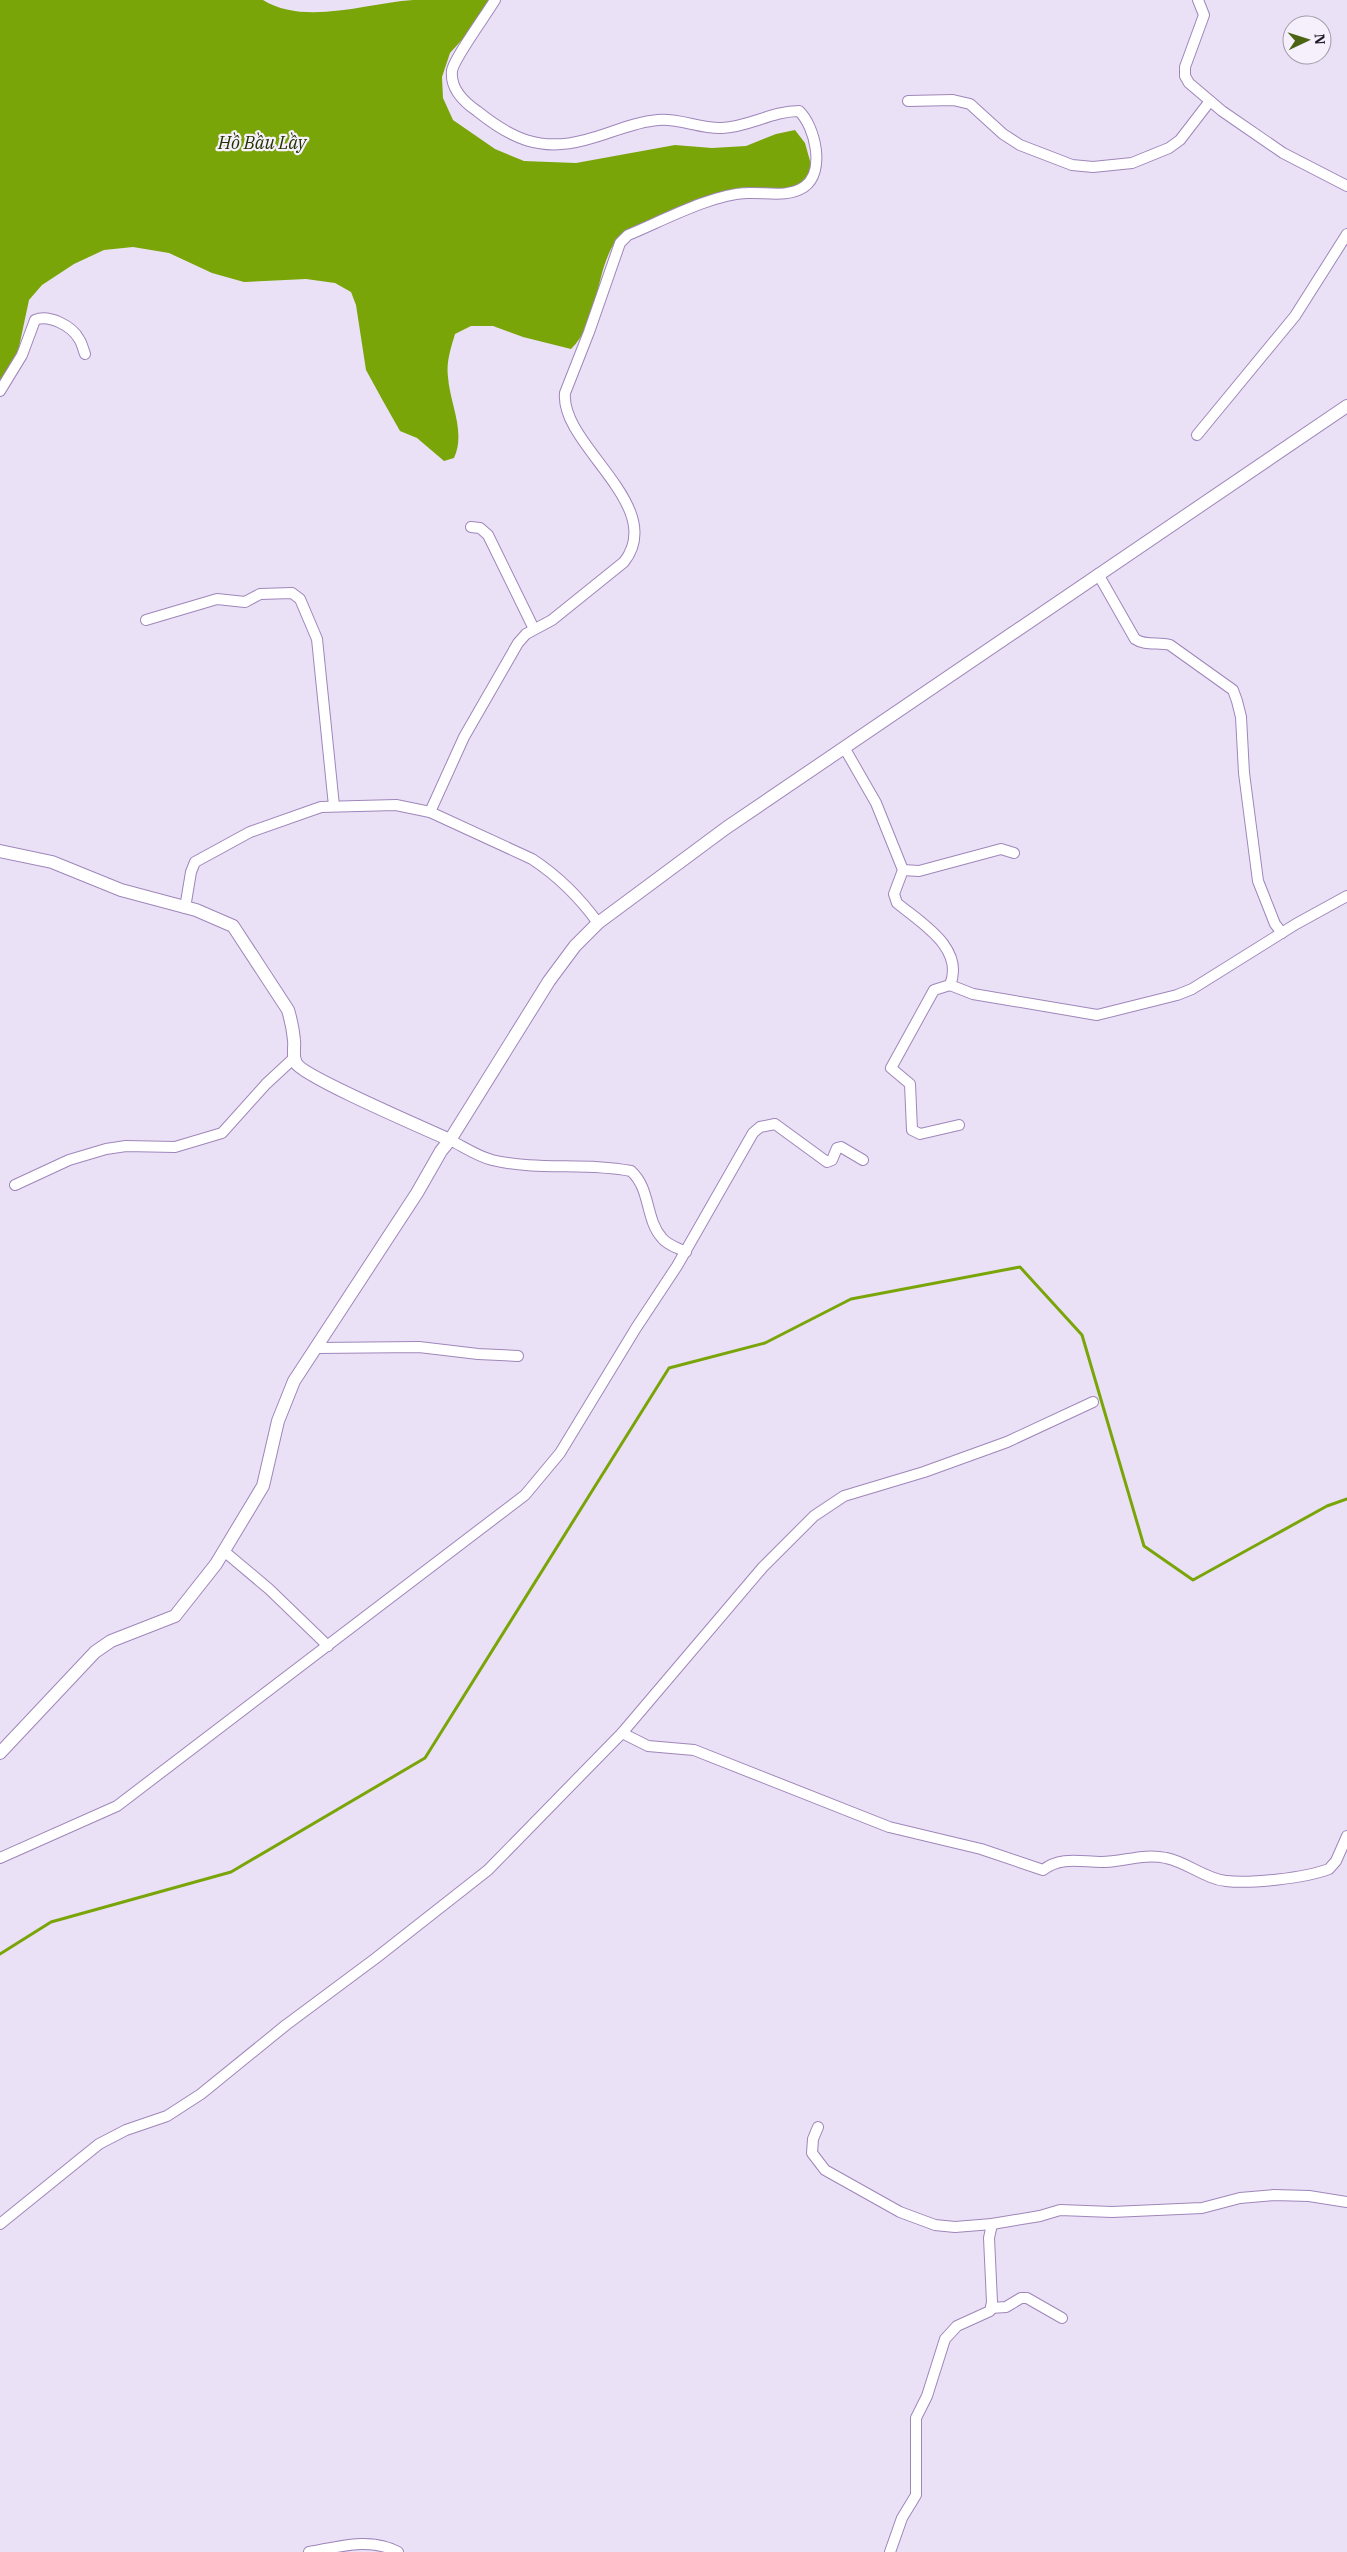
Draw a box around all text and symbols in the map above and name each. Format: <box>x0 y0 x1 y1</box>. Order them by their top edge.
north arrow <box>1282 15 1332 65</box>
text: N <box>1311 33 1329 45</box>
water label: Hồ Bầu Lầy <box>217 131 308 154</box>

